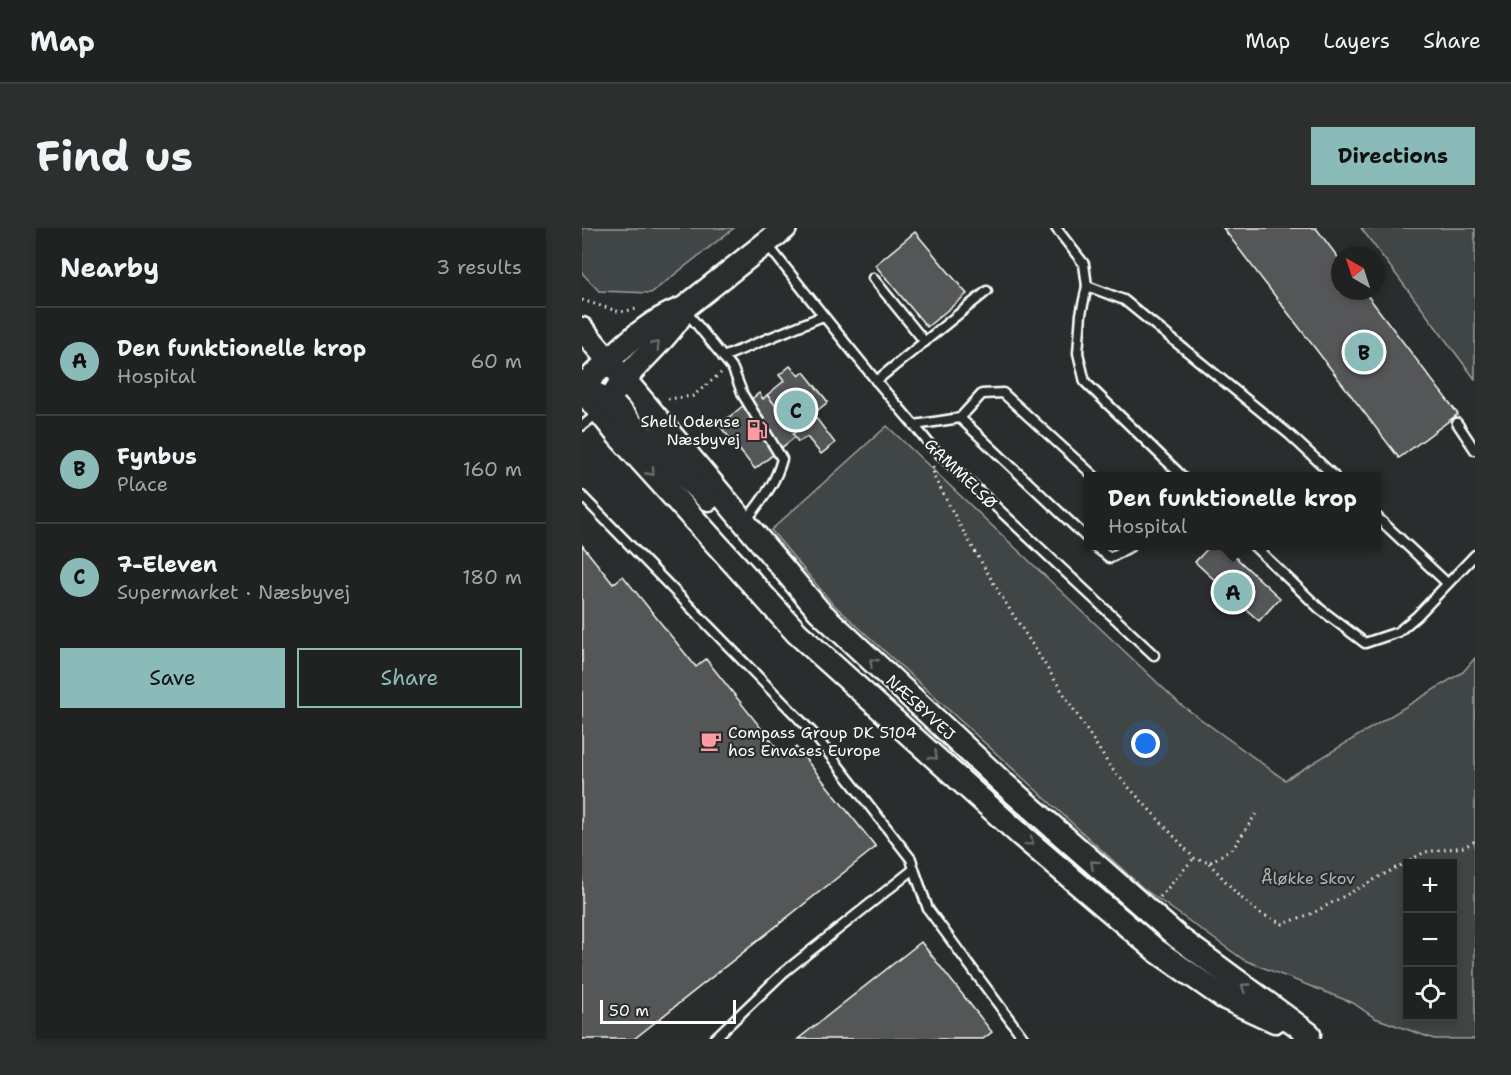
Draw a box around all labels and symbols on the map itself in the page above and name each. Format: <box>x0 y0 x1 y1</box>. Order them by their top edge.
north arrow <box>1331 246 1385 300</box>
pin: B <box>1344 330 1384 374</box>
one-way arrow <box>648 341 659 352</box>
pin: C <box>776 388 816 432</box>
place label: Shell Odense Næsbyvej <box>640 411 740 450</box>
fuel station icon: Shell Odense Næsbyvej <box>745 418 769 442</box>
street label: GAMMELSØ <box>920 434 1002 513</box>
one-way arrow <box>644 465 655 476</box>
pin: A <box>1214 570 1252 614</box>
one-way arrow <box>869 658 880 669</box>
street label: NÆSBYVEJ <box>882 670 960 745</box>
place label: Compass Group DK 5104 hos Envases Europe <box>728 722 917 761</box>
cafe icon: Compass Group DK 5104 hos Envases Europe <box>699 729 723 753</box>
your location <box>1131 729 1160 758</box>
one-way arrow <box>927 749 938 760</box>
one-way arrow <box>1023 835 1034 846</box>
one-way arrow <box>1091 860 1101 871</box>
park label: Åløkke Skov <box>1261 867 1355 889</box>
one-way arrow <box>1241 983 1252 994</box>
scale bar <box>600 997 736 1024</box>

